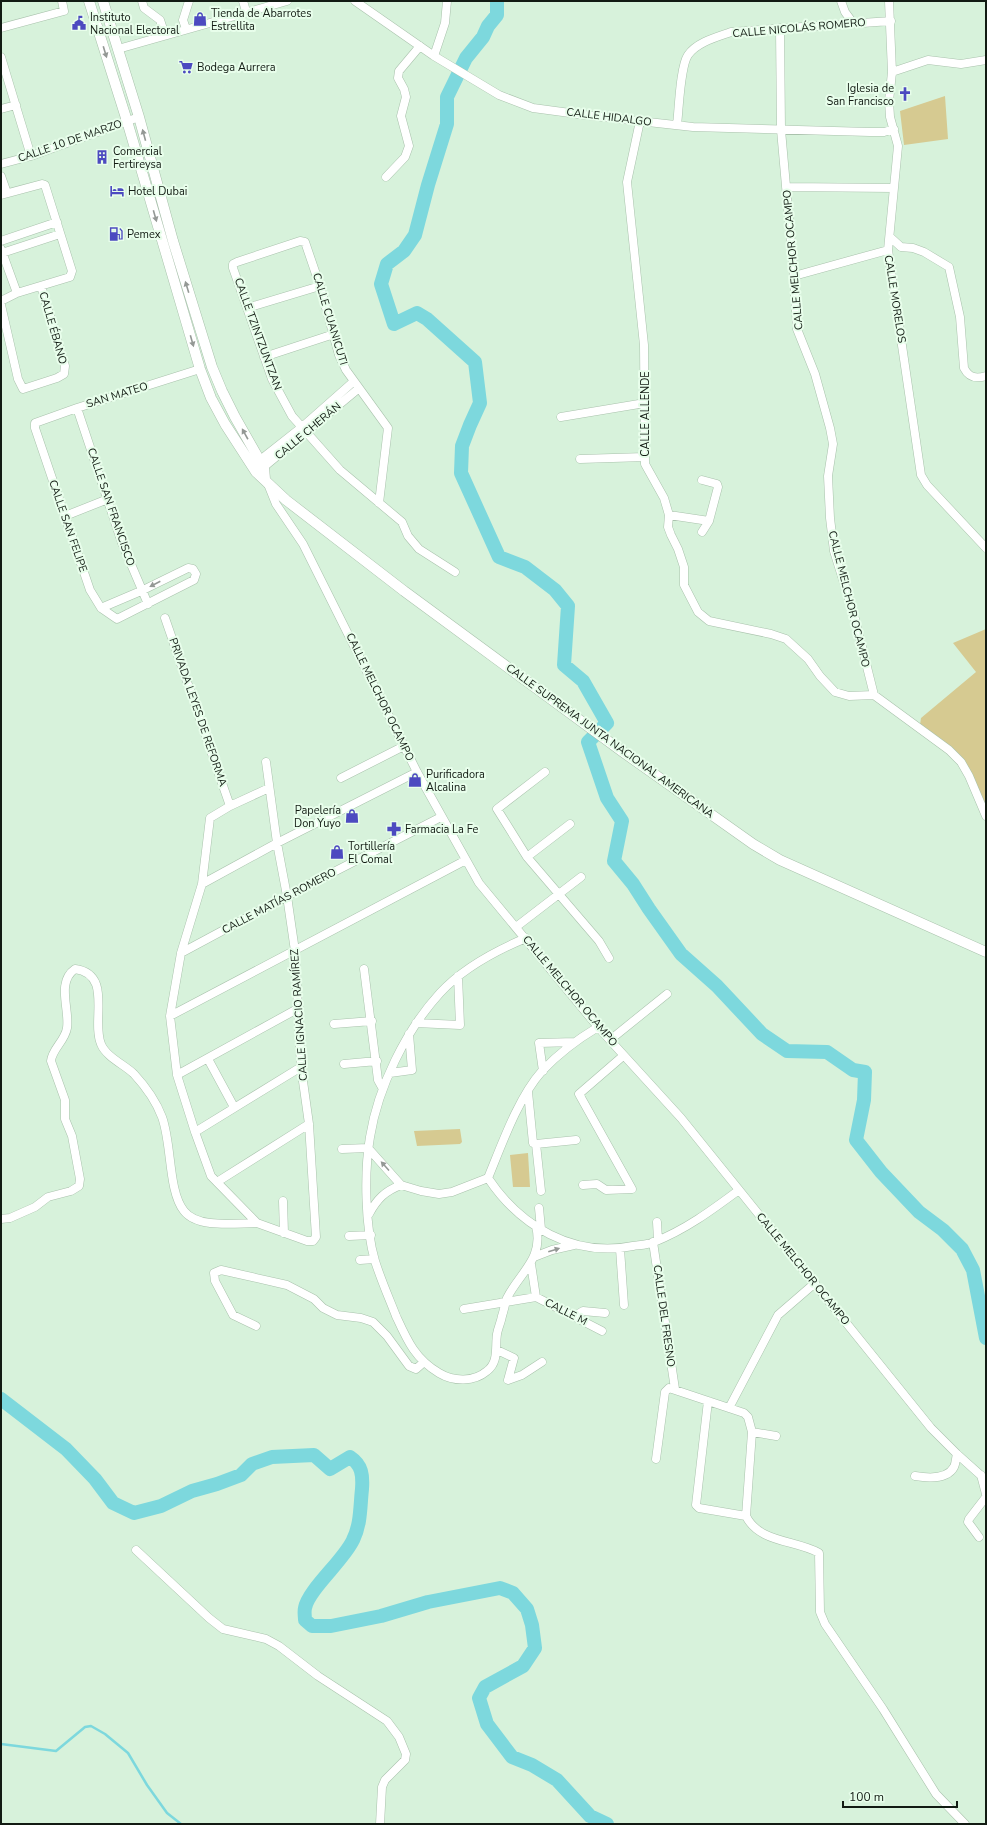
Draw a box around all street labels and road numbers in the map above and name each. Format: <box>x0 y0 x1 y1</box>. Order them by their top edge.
street label: CALLE NICOLÁS ROMERO <box>732 14 866 41</box>
street label: CALLE HIDALGO <box>566 104 652 130</box>
street label: CALLE 10 DE MARZO <box>16 116 124 166</box>
street label: CALLE MELCHOR OCAMPO <box>779 189 807 331</box>
street label: CALLE MORELOS <box>881 254 909 344</box>
street label: CALLE CUANICUTI <box>309 271 351 367</box>
street label: CALLE TZINTZUNTZAN <box>231 276 285 392</box>
street label: CALLE ÉBANO <box>35 290 71 366</box>
street label: CALLE ALLENDE <box>638 371 653 457</box>
street label: SAN MATEO <box>84 379 150 411</box>
street label: CALLE CHERÁN <box>271 398 344 463</box>
street label: CALLE SAN FRANCISCO <box>84 446 138 568</box>
street label: CALLE SAN FELIPE <box>45 478 91 574</box>
street label: CALLE MELCHOR OCAMPO <box>825 529 873 669</box>
street label: CALLE MELCHOR OCAMPO <box>342 631 418 763</box>
street label: PRIVADA LEYES DE REFORMA <box>165 636 231 788</box>
street label: CALLE SUPREMA JUNTA NACIONAL AMERICANA <box>503 660 717 822</box>
street label: CALLE MATÍAS ROMERO <box>219 864 339 937</box>
street label: CALLE MELCHOR OCAMPO <box>519 932 621 1050</box>
street label: CALLE IGNACIO RAMÍREZ <box>286 948 311 1082</box>
street label: CALLE MELCHOR OCAMPO <box>753 1210 853 1328</box>
street label: CALLE DEL FRESNO <box>649 1264 679 1368</box>
street label: CALLE M <box>542 1295 590 1329</box>

